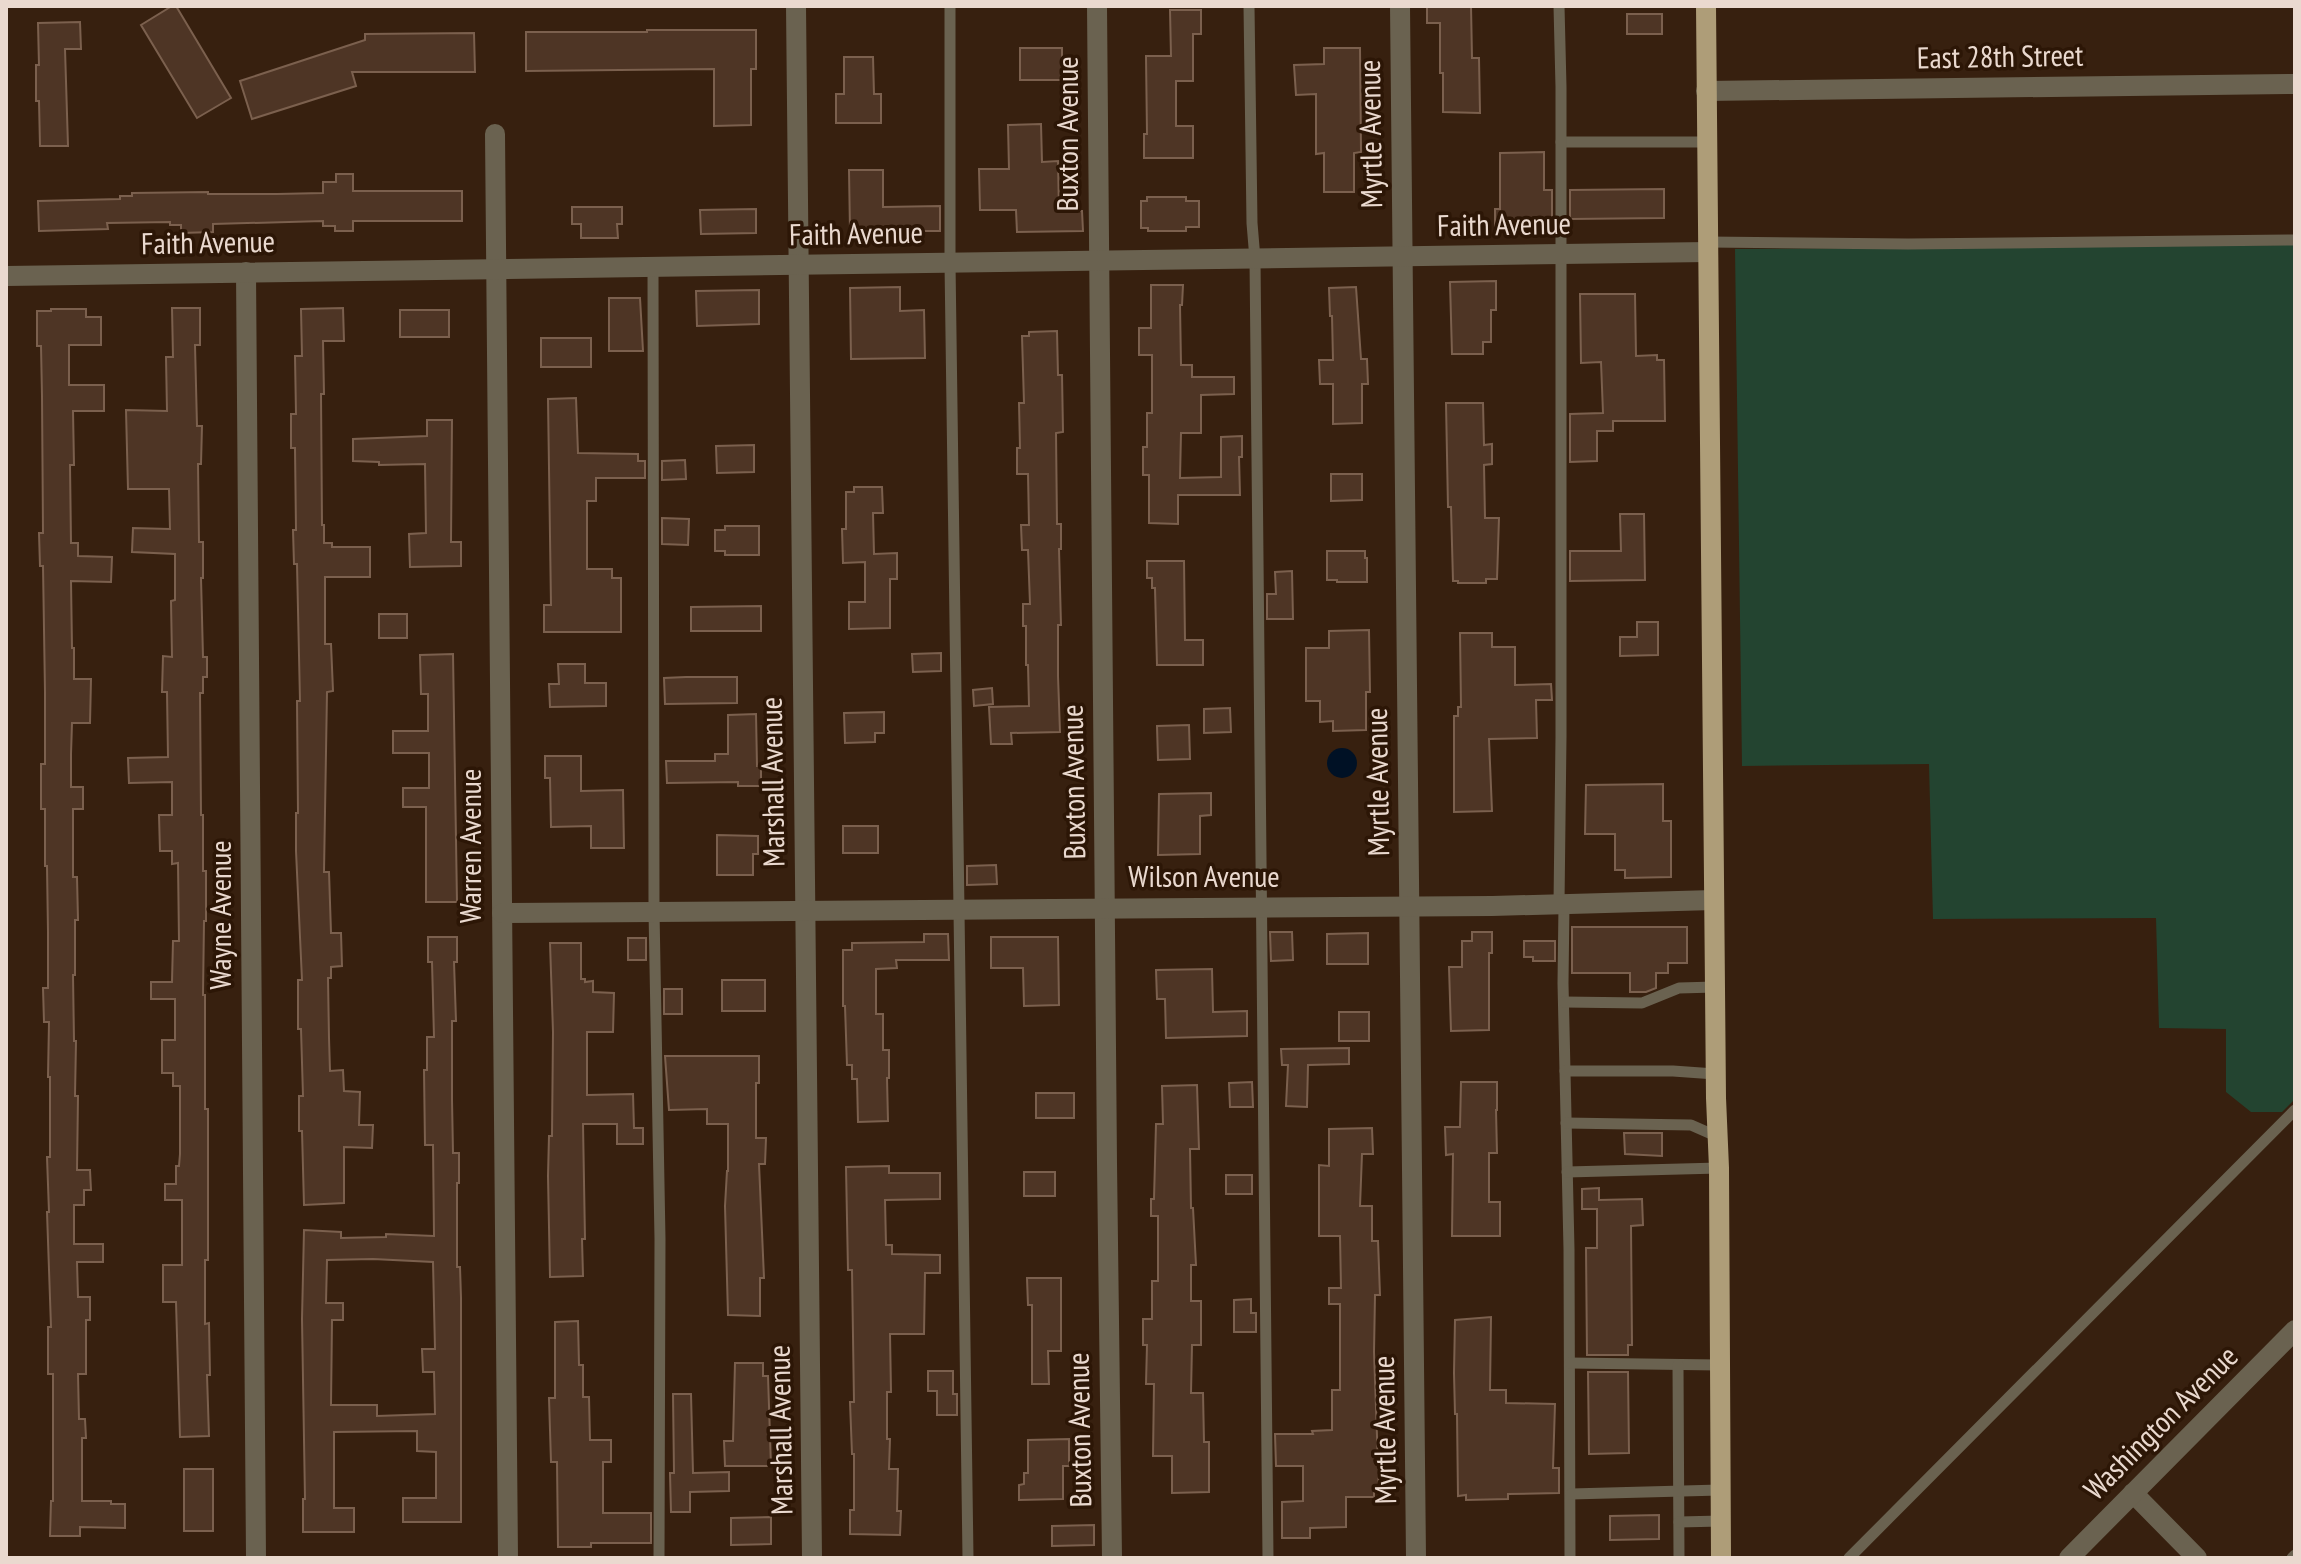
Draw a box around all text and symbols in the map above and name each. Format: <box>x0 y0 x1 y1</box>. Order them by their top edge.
street label: East 28th Street <box>1916 35 2084 76</box>
street label: Buxton Avenue <box>1047 56 1086 212</box>
street label: Myrtle Avenue <box>1349 60 1390 209</box>
street label: Faith Avenue <box>1437 203 1571 244</box>
street label: Faith Avenue <box>789 212 923 253</box>
street label: Faith Avenue <box>141 221 275 262</box>
street label: Marshall Avenue <box>751 697 792 867</box>
street label: Buxton Avenue <box>1052 704 1093 860</box>
street label: Myrtle Avenue <box>1356 708 1397 857</box>
street label: Warren Avenue <box>450 769 489 923</box>
street label: Wayne Avenue <box>200 840 239 990</box>
street label: Wilson Avenue <box>1128 856 1280 895</box>
street label: Washington Avenue <box>2074 1336 2245 1507</box>
street label: Marshall Avenue <box>759 1345 800 1515</box>
street label: Buxton Avenue <box>1058 1352 1099 1508</box>
street label: Myrtle Avenue <box>1363 1356 1404 1505</box>

